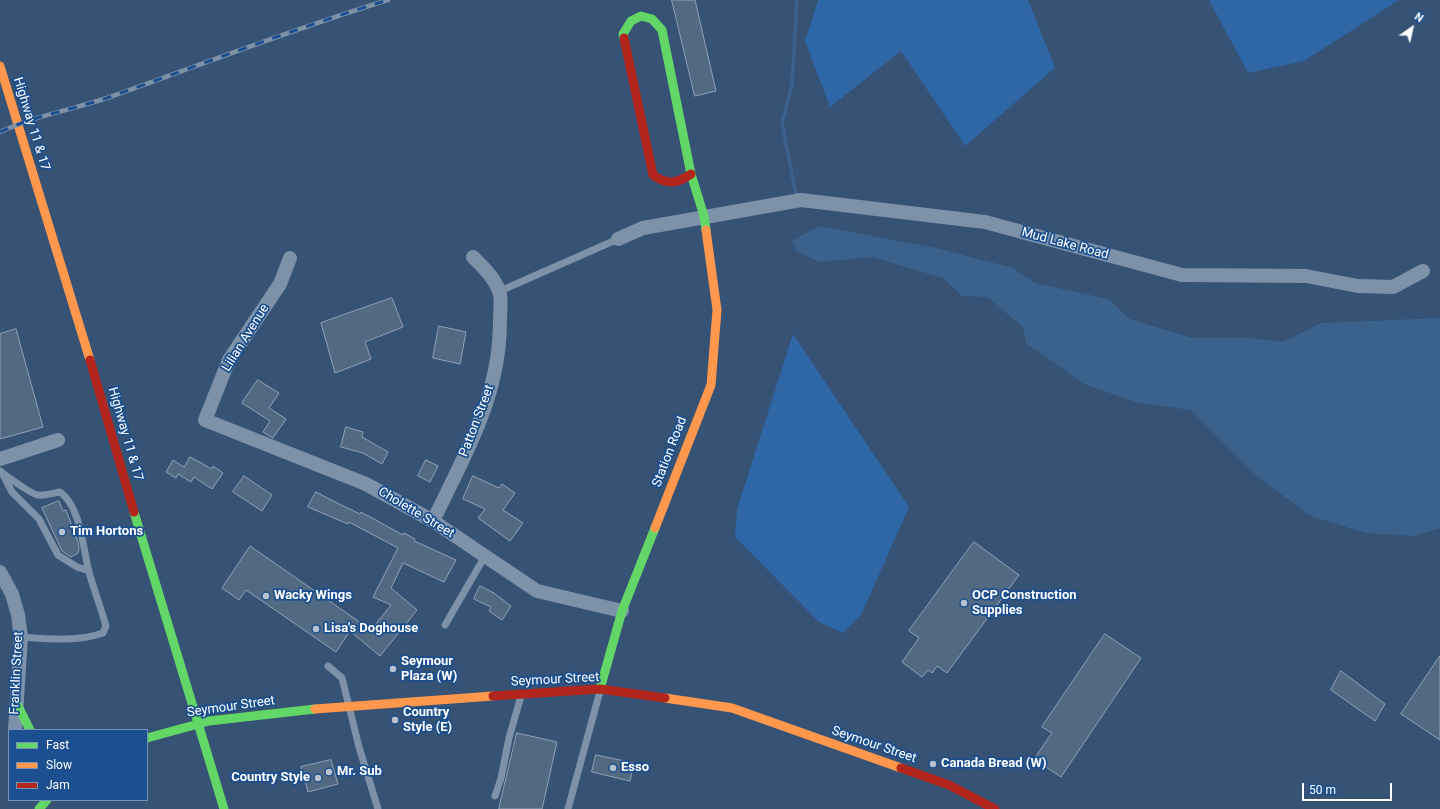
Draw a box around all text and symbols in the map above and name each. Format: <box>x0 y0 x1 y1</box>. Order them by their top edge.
north arrow <box>1392 8 1432 48</box>
text: N <box>1412 10 1426 25</box>
street label: Highway 11 & 17 <box>9 75 53 173</box>
street label: Mud Lake Road <box>1020 225 1110 263</box>
street label: Lilian Avenue <box>219 301 273 375</box>
street label: Patton Street <box>456 383 498 459</box>
street label: Highway 11 & 17 <box>104 385 146 483</box>
street label: Station Road <box>649 415 691 489</box>
street label: Cholette Street <box>375 484 457 542</box>
place label: Tim Hortons <box>70 524 143 540</box>
marker: Tim Hortons <box>57 527 67 537</box>
place label: Wacky Wings <box>274 588 352 604</box>
place label: OCP Construction Supplies <box>972 588 1077 619</box>
marker: Wacky Wings <box>261 591 271 601</box>
marker: OCP Construction Supplies <box>959 598 969 608</box>
place label: Lisa's Doghouse <box>324 621 418 637</box>
marker: Lisa's Doghouse <box>311 624 321 634</box>
street label: Franklin Street <box>7 631 27 715</box>
place label: Seymour Plaza (W) <box>401 654 457 685</box>
marker: Seymour Plaza (W) <box>388 664 398 674</box>
street label: Seymour Street <box>510 670 600 690</box>
street label: Seymour Street <box>186 693 276 721</box>
place label: Country Style (E) <box>403 705 452 736</box>
marker: Country Style (E) <box>390 715 400 725</box>
street label: Seymour Street <box>830 723 918 767</box>
legend <box>8 729 148 801</box>
text: Fast <box>46 738 69 752</box>
place label: Canada Bread (W) <box>941 756 1046 772</box>
text: Slow <box>46 758 72 772</box>
marker: Canada Bread (W) <box>928 759 938 769</box>
place label: Esso <box>621 760 649 776</box>
marker: Esso <box>608 763 618 773</box>
place label: Mr. Sub <box>337 764 382 780</box>
marker: Mr. Sub <box>324 767 334 777</box>
place label: Country Style <box>231 770 310 786</box>
marker: Country Style <box>313 773 323 783</box>
scale bar <box>1304 775 1394 801</box>
text: Jam <box>46 778 70 792</box>
text: 50 m <box>1309 783 1336 797</box>

